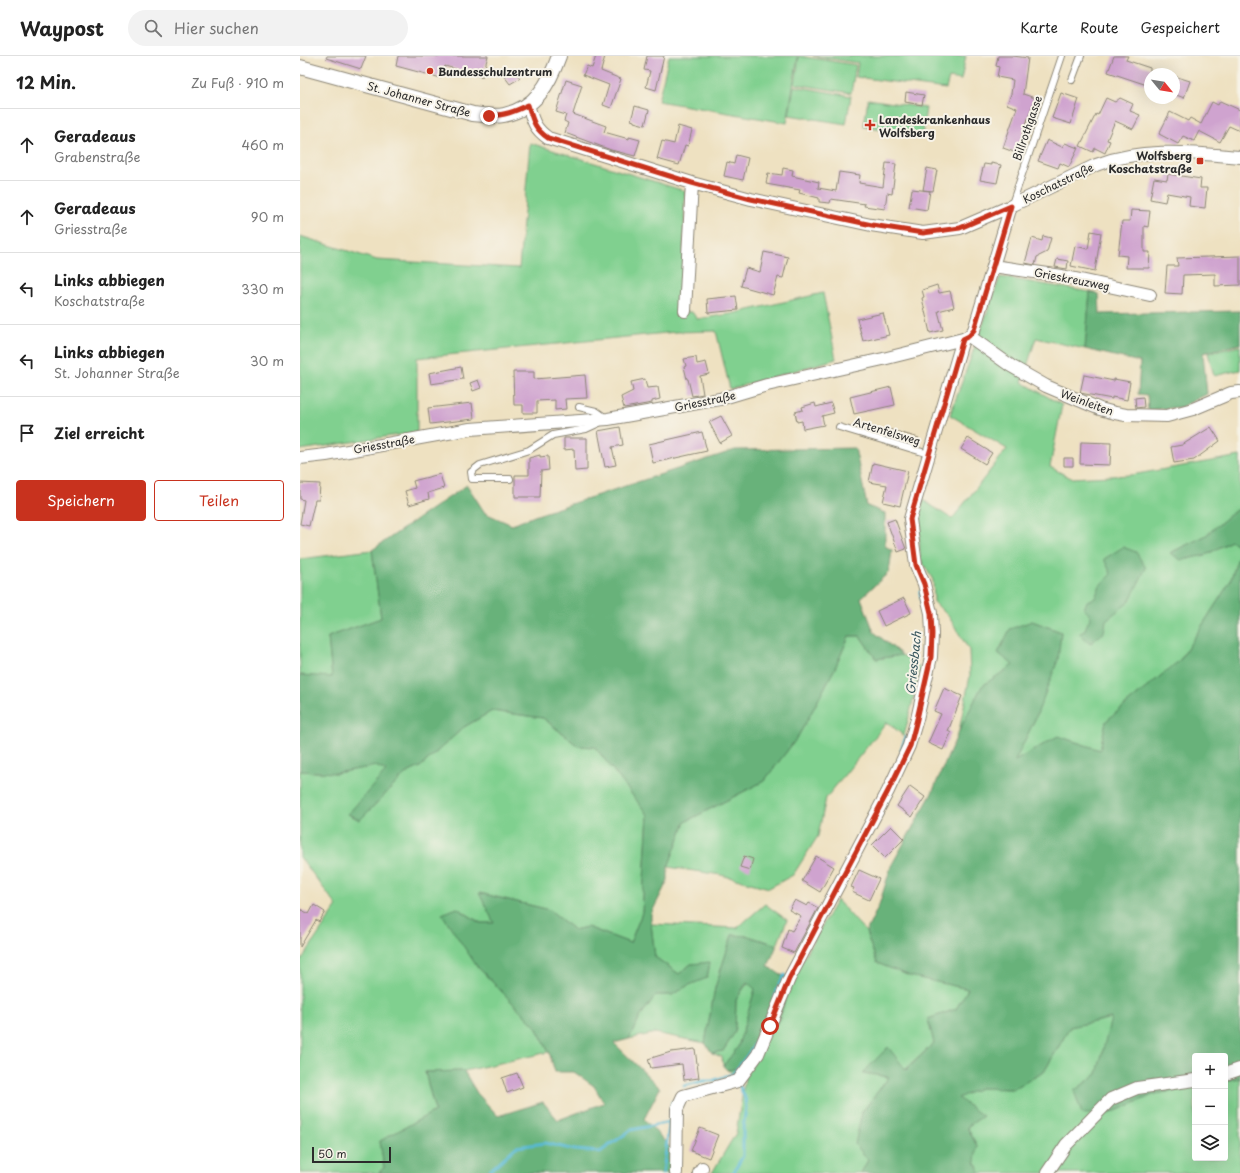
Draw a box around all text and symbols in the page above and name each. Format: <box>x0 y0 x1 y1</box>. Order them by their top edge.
search box <box>128 10 408 46</box>
text: Waypost <box>20 14 104 42</box>
text: Hier suchen <box>174 16 259 39</box>
icon: search <box>142 17 164 39</box>
text: Karte <box>1020 17 1058 38</box>
text: Route <box>1080 17 1118 38</box>
text: Gespeichert <box>1140 17 1220 38</box>
place label: Bundesschulzentrum <box>438 63 552 80</box>
marker: Bundesschulzentrum <box>425 66 435 76</box>
north arrow <box>1144 68 1180 104</box>
text: 12 Min. <box>16 69 76 95</box>
text: Zu Fuß · 910 m <box>191 73 284 92</box>
street label: St. Johanner Straße <box>365 77 473 121</box>
street label: Billrothgasse <box>1008 93 1046 163</box>
route end <box>480 107 498 125</box>
place label: Landeskrankenhaus Wolfsberg <box>879 111 990 141</box>
marker: Landeskrankenhaus Wolfsberg <box>864 119 876 131</box>
text: Geradeaus <box>54 124 136 147</box>
icon: ahead <box>16 134 38 156</box>
text: 460 m <box>241 135 284 154</box>
text: Grabenstraße <box>54 147 140 166</box>
place label: Wolfsberg Koschatstraße <box>1108 147 1192 177</box>
marker: Wolfsberg Koschatstraße <box>1195 156 1205 166</box>
street label: Koschatstraße <box>1020 158 1096 207</box>
text: Geradeaus <box>54 196 136 219</box>
icon: ahead <box>16 206 38 228</box>
text: 90 m <box>251 207 284 226</box>
text: Griesstraße <box>54 219 127 238</box>
street label: Grieskreuzweg <box>1033 263 1111 295</box>
text: Links abbiegen <box>54 268 165 291</box>
icon: left <box>16 278 38 300</box>
text: 330 m <box>241 279 284 298</box>
text: Koschatstraße <box>54 291 145 310</box>
text: Links abbiegen <box>54 340 165 363</box>
icon: left <box>16 350 38 372</box>
text: 30 m <box>250 351 284 370</box>
text: St. Johanner Straße <box>54 363 180 382</box>
street label: Weinleiten <box>1058 385 1116 419</box>
street label: Griesstraße <box>673 386 737 416</box>
street label: Artenfelsweg <box>851 413 923 449</box>
text: Ziel erreicht <box>54 421 145 444</box>
icon: arrive <box>16 422 38 444</box>
street label: Griesstraße <box>352 430 416 458</box>
button: Speichern <box>16 480 146 521</box>
button: Teilen <box>154 480 284 521</box>
water label: Griessbach <box>901 630 925 695</box>
route start <box>761 1017 779 1035</box>
map controls <box>1192 1053 1228 1161</box>
button: + <box>1192 1053 1228 1089</box>
button: − <box>1192 1089 1228 1125</box>
button: layers <box>1192 1125 1228 1161</box>
scale bar <box>312 1145 391 1164</box>
text: 50 m <box>318 1145 347 1162</box>

